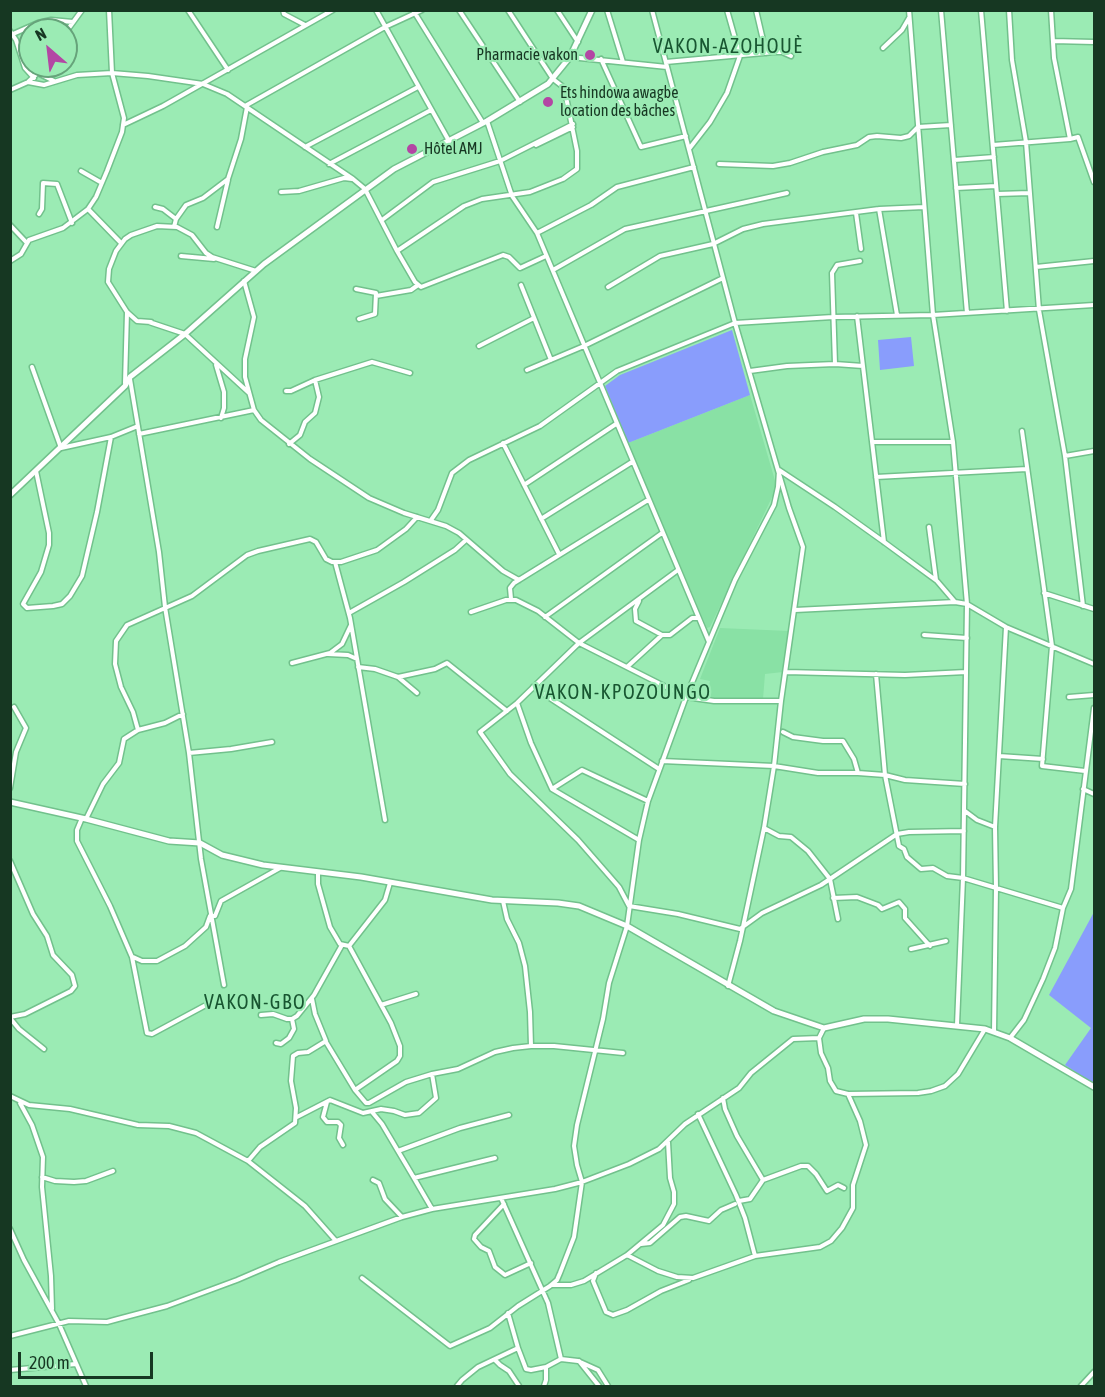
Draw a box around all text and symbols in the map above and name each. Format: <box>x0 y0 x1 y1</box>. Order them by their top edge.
north arrow <box>18 18 78 78</box>
text: N <box>32 24 49 44</box>
district label: VAKON-AZOHOUÈ <box>653 35 803 59</box>
place label: Pharmacie vakon <box>476 45 578 65</box>
marker: Pharmacie vakon <box>583 48 597 62</box>
place label: Ets hindowa awagbe location des bâches <box>560 83 678 121</box>
marker: Ets hindowa awagbe location des bâches <box>541 95 555 109</box>
place label: Hôtel AMJ <box>424 139 483 159</box>
marker: Hôtel AMJ <box>405 142 419 156</box>
district label: VAKON-KPOZOUNGO <box>535 681 711 705</box>
district label: VAKON-GBO <box>204 991 306 1015</box>
scale bar <box>21 1340 156 1378</box>
text: 200 m <box>29 1352 70 1373</box>

